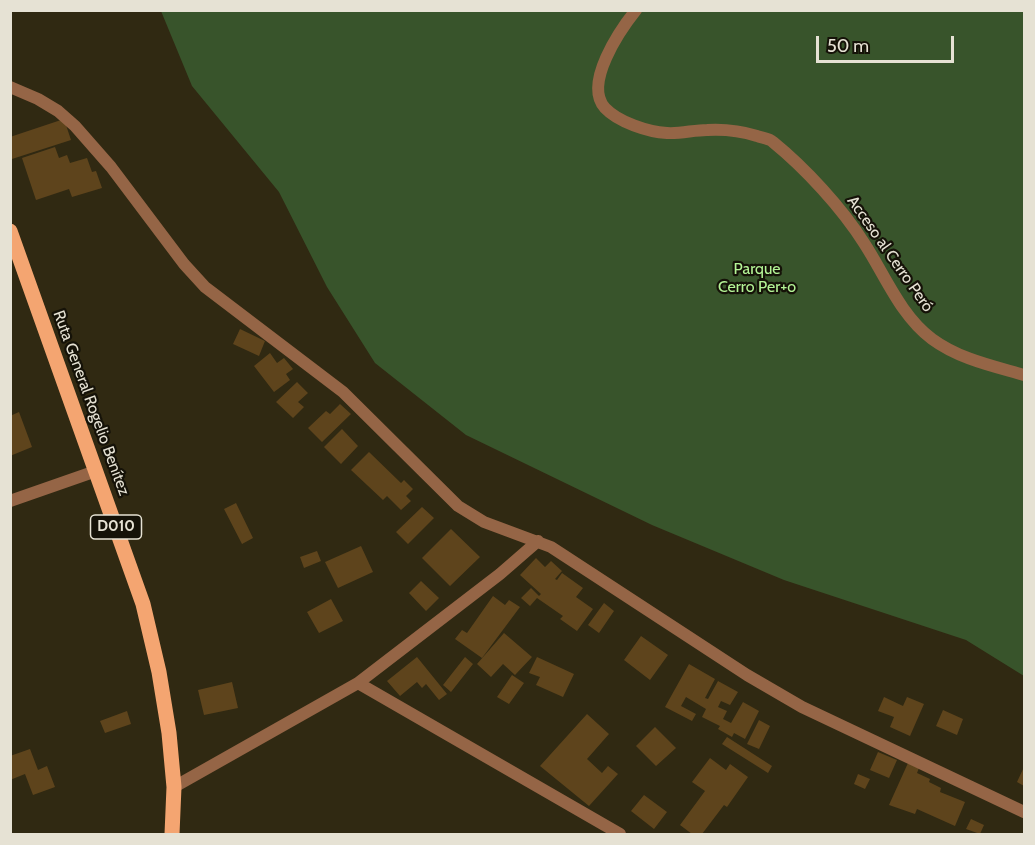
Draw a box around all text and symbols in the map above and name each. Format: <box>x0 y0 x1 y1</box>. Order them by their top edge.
scale bar <box>819 24 957 62</box>
text: 50 m <box>827 35 869 57</box>
street label: Acceso al Cerro Peró <box>843 192 937 316</box>
park label: Parque Cerro Per+o <box>718 259 796 297</box>
street label: Ruta General Rogelio Benítez <box>49 308 133 498</box>
road number: D010 <box>90 515 142 539</box>

